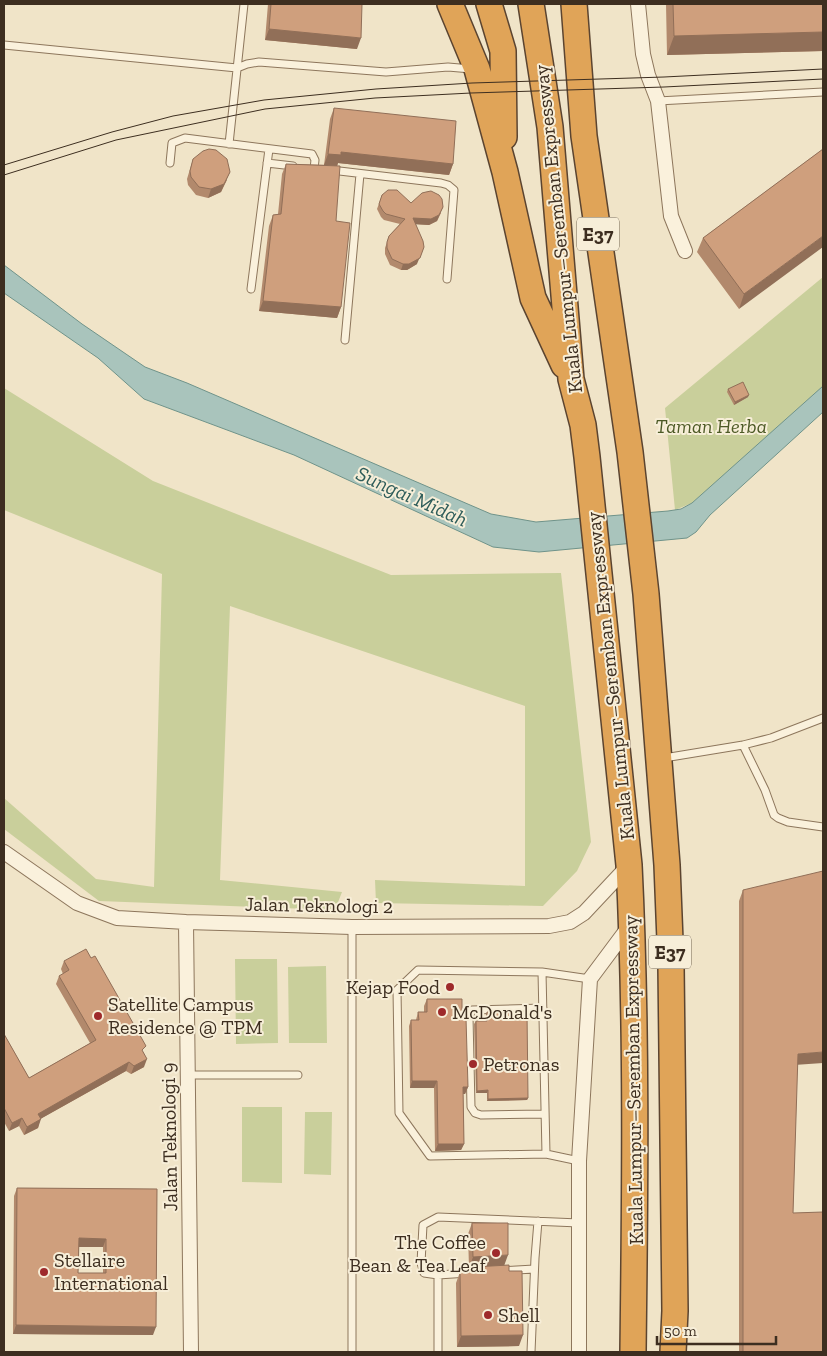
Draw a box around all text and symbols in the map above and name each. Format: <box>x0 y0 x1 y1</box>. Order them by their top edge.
street label: Kuala Lumpur–Seremban Expressway <box>529 63 587 394</box>
road number: E37 <box>577 218 619 250</box>
park label: Taman Herba <box>655 414 767 438</box>
water label: Sungai Midah <box>352 460 472 532</box>
street label: Kuala Lumpur–Seremban Expressway <box>581 510 639 841</box>
street label: Jalan Teknologi 2 <box>245 892 393 918</box>
street label: Kuala Lumpur–Seremban Expressway <box>618 914 648 1245</box>
road number: E37 <box>649 936 691 969</box>
place label: Kejap Food <box>346 975 440 999</box>
marker: Kejap Food <box>444 981 456 993</box>
place label: Satellite Campus Residence @ TPM <box>108 992 263 1039</box>
place label: McDonald's <box>452 1000 552 1024</box>
marker: McDonald's <box>436 1006 448 1018</box>
marker: Satellite Campus Residence @ TPM <box>92 1010 104 1022</box>
place label: Petronas <box>483 1052 559 1076</box>
marker: Petronas <box>467 1058 479 1070</box>
street label: Jalan Teknologi 9 <box>156 1062 182 1212</box>
place label: The Coffee Bean & Tea Leaf <box>349 1230 488 1277</box>
marker: The Coffee Bean & Tea Leaf <box>490 1247 502 1259</box>
place label: Stellaire International <box>54 1248 168 1295</box>
marker: Stellaire International <box>38 1266 50 1278</box>
place label: Shell <box>498 1303 540 1327</box>
marker: Shell <box>482 1309 494 1321</box>
scale bar <box>657 1314 776 1346</box>
text: 50 m <box>664 1322 697 1340</box>

